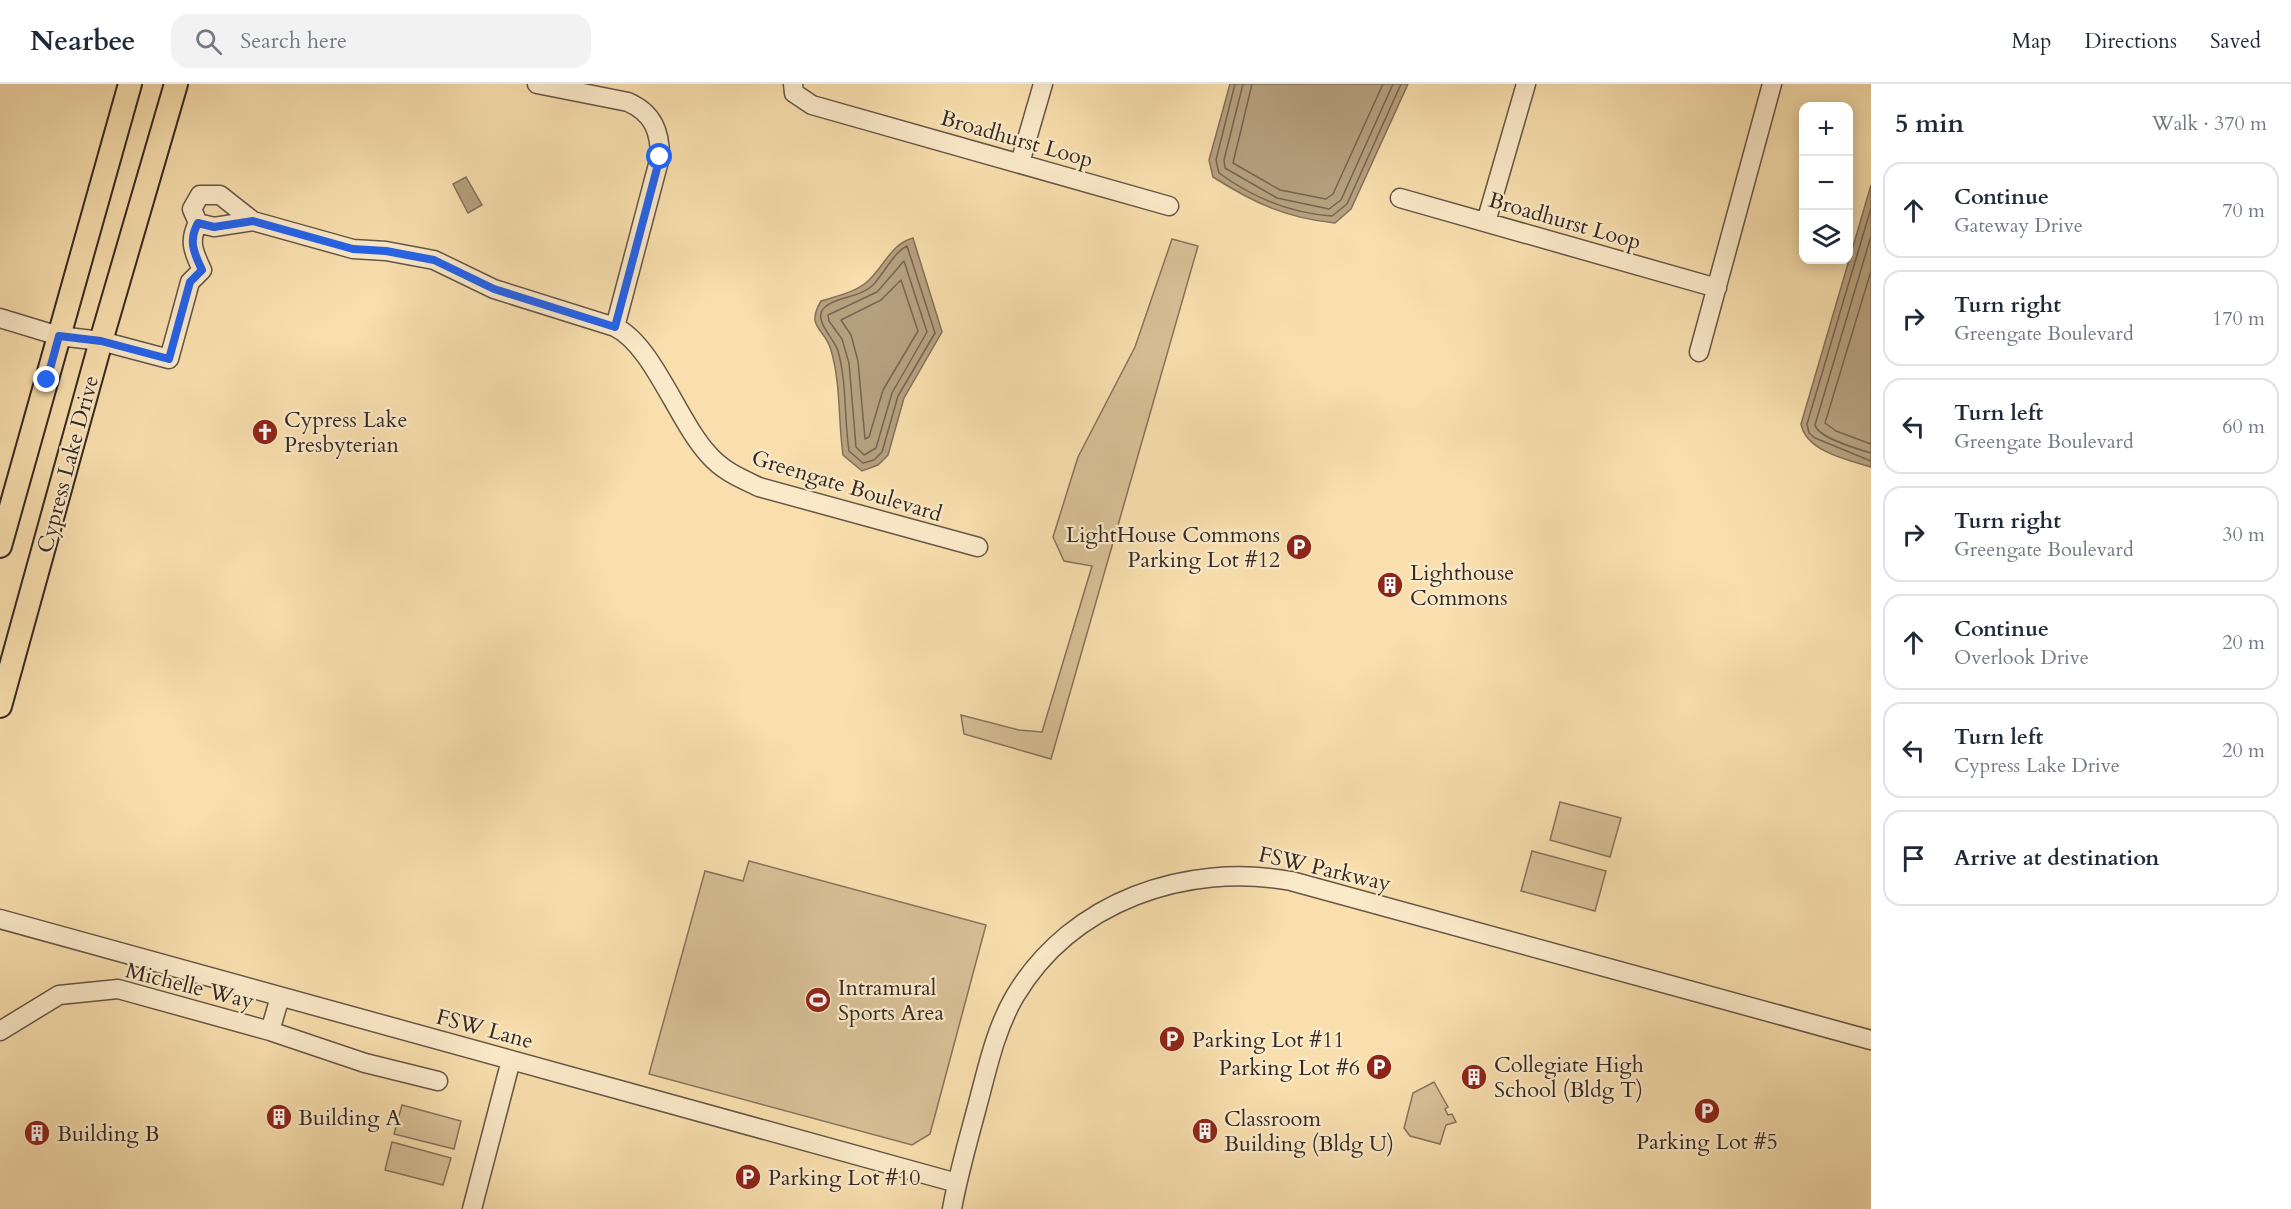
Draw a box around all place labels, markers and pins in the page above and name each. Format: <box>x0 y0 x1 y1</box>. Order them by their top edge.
place label: Cypress Lake Presbyterian <box>284 405 407 460</box>
church icon: Cypress Lake Presbyterian <box>250 417 280 447</box>
place label: LightHouse Commons Parking Lot #12 <box>1066 520 1280 575</box>
parking icon: LightHouse Commons Parking Lot #12 <box>1284 532 1314 562</box>
place label: Lighthouse Commons <box>1410 558 1514 613</box>
building icon: Lighthouse Commons <box>1375 570 1405 600</box>
place label: Intramural Sports Area <box>838 973 945 1028</box>
sports icon: Intramural Sports Area <box>803 985 833 1015</box>
parking icon: Parking Lot #11 <box>1157 1024 1187 1054</box>
place label: Parking Lot #11 <box>1192 1025 1345 1055</box>
place label: Collegiate High School (Bldg T) <box>1494 1050 1644 1105</box>
parking icon: Parking Lot #6 <box>1364 1052 1394 1082</box>
place label: Parking Lot #6 <box>1219 1053 1360 1083</box>
building icon: Collegiate High School (Bldg T) <box>1459 1062 1489 1092</box>
parking icon: Parking Lot #5 <box>1692 1096 1722 1126</box>
building icon: Building A <box>264 1102 294 1132</box>
place label: Building A <box>298 1103 401 1133</box>
place label: Classroom Building (Bldg U) <box>1224 1104 1394 1159</box>
building icon: Classroom Building (Bldg U) <box>1190 1116 1220 1146</box>
building icon: Building B <box>22 1118 52 1148</box>
place label: Building B <box>57 1119 159 1149</box>
place label: Parking Lot #5 <box>1636 1127 1778 1157</box>
parking icon: Parking Lot #10 <box>733 1162 763 1192</box>
place label: Parking Lot #10 <box>768 1163 921 1193</box>

